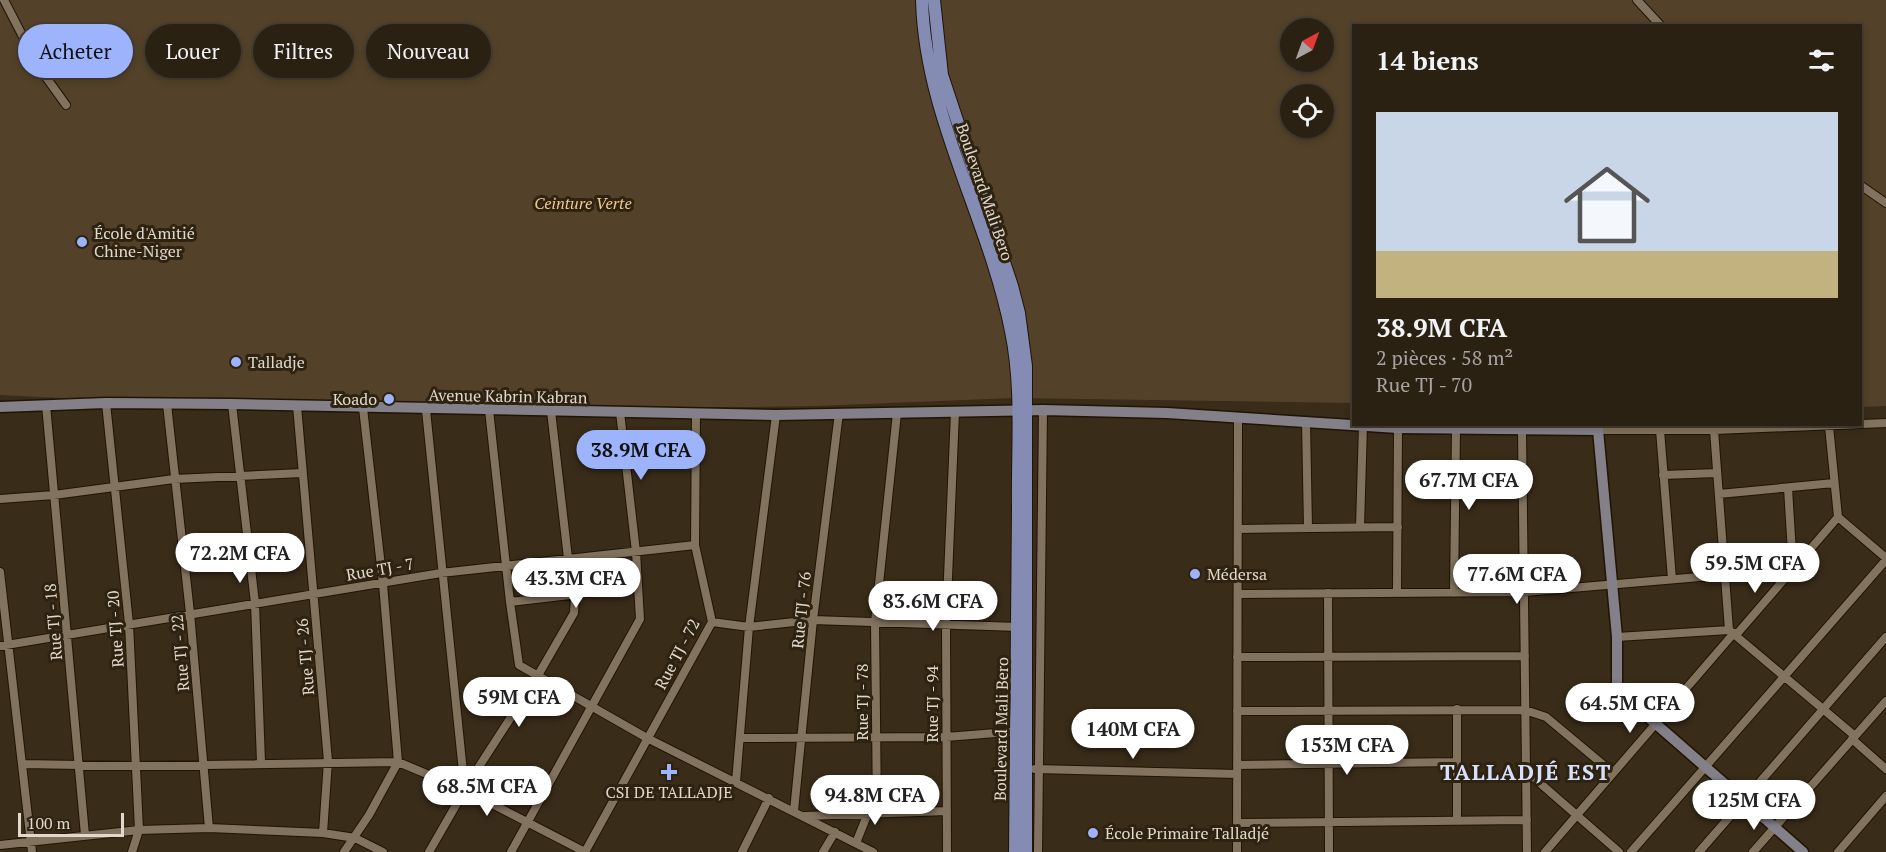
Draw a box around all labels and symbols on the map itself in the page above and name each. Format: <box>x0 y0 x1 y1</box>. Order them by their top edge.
north arrow <box>1280 18 1334 72</box>
street label: Boulevard Mali Bero <box>951 120 1019 264</box>
park label: Ceinture Verte <box>534 192 632 214</box>
place label: École d'Amitié Chine-Niger <box>94 222 195 262</box>
marker: École d'Amitié Chine-Niger <box>75 235 89 249</box>
place label: Talladje <box>248 351 305 373</box>
marker: Talladje <box>229 355 243 369</box>
street label: Avenue Kabrin Kabran <box>429 384 588 408</box>
place label: Koado <box>333 388 377 410</box>
marker: Koado <box>382 392 396 406</box>
pin: 38.9M CFA <box>572 430 710 481</box>
pin: 67.7M CFA <box>1400 460 1538 511</box>
pin: 72.2M CFA <box>171 533 309 584</box>
pin: 59.5M CFA <box>1686 543 1824 594</box>
street label: Rue TJ - 7 <box>344 552 416 586</box>
pin: 77.6M CFA <box>1448 554 1586 605</box>
pin: 43.3M CFA <box>507 558 645 609</box>
place label: Médersa <box>1207 563 1267 585</box>
marker: Médersa <box>1188 567 1202 581</box>
street label: Rue TJ - 76 <box>786 570 816 649</box>
pin: 83.6M CFA <box>864 581 1002 632</box>
street label: Rue TJ - 18 <box>39 583 67 661</box>
street label: Rue TJ - 20 <box>101 590 129 668</box>
street label: Rue TJ - 22 <box>166 614 194 692</box>
street label: Rue TJ - 72 <box>649 615 705 693</box>
street label: Rue TJ - 26 <box>291 617 319 696</box>
street label: Boulevard Mali Bero <box>989 657 1013 801</box>
street label: Rue TJ - 78 <box>851 663 873 741</box>
street label: Rue TJ - 94 <box>921 665 943 743</box>
pin: 59M CFA <box>464 677 574 728</box>
pin: 64.5M CFA <box>1561 683 1699 734</box>
pin: 140M CFA <box>1071 709 1195 760</box>
pin: 153M CFA <box>1285 725 1409 776</box>
district label: TALLADJÉ EST <box>1440 757 1612 786</box>
marker: CSI DE TALLADJE <box>660 763 678 781</box>
pin: 68.5M CFA <box>418 766 556 817</box>
pin: 94.8M CFA <box>806 775 944 826</box>
pin: 125M CFA <box>1692 780 1816 831</box>
place label: CSI DE TALLADJE <box>605 781 733 803</box>
scale bar <box>18 810 124 838</box>
place label: École Primaire Talladjé <box>1105 822 1269 844</box>
marker: École Primaire Talladjé <box>1086 826 1100 840</box>

